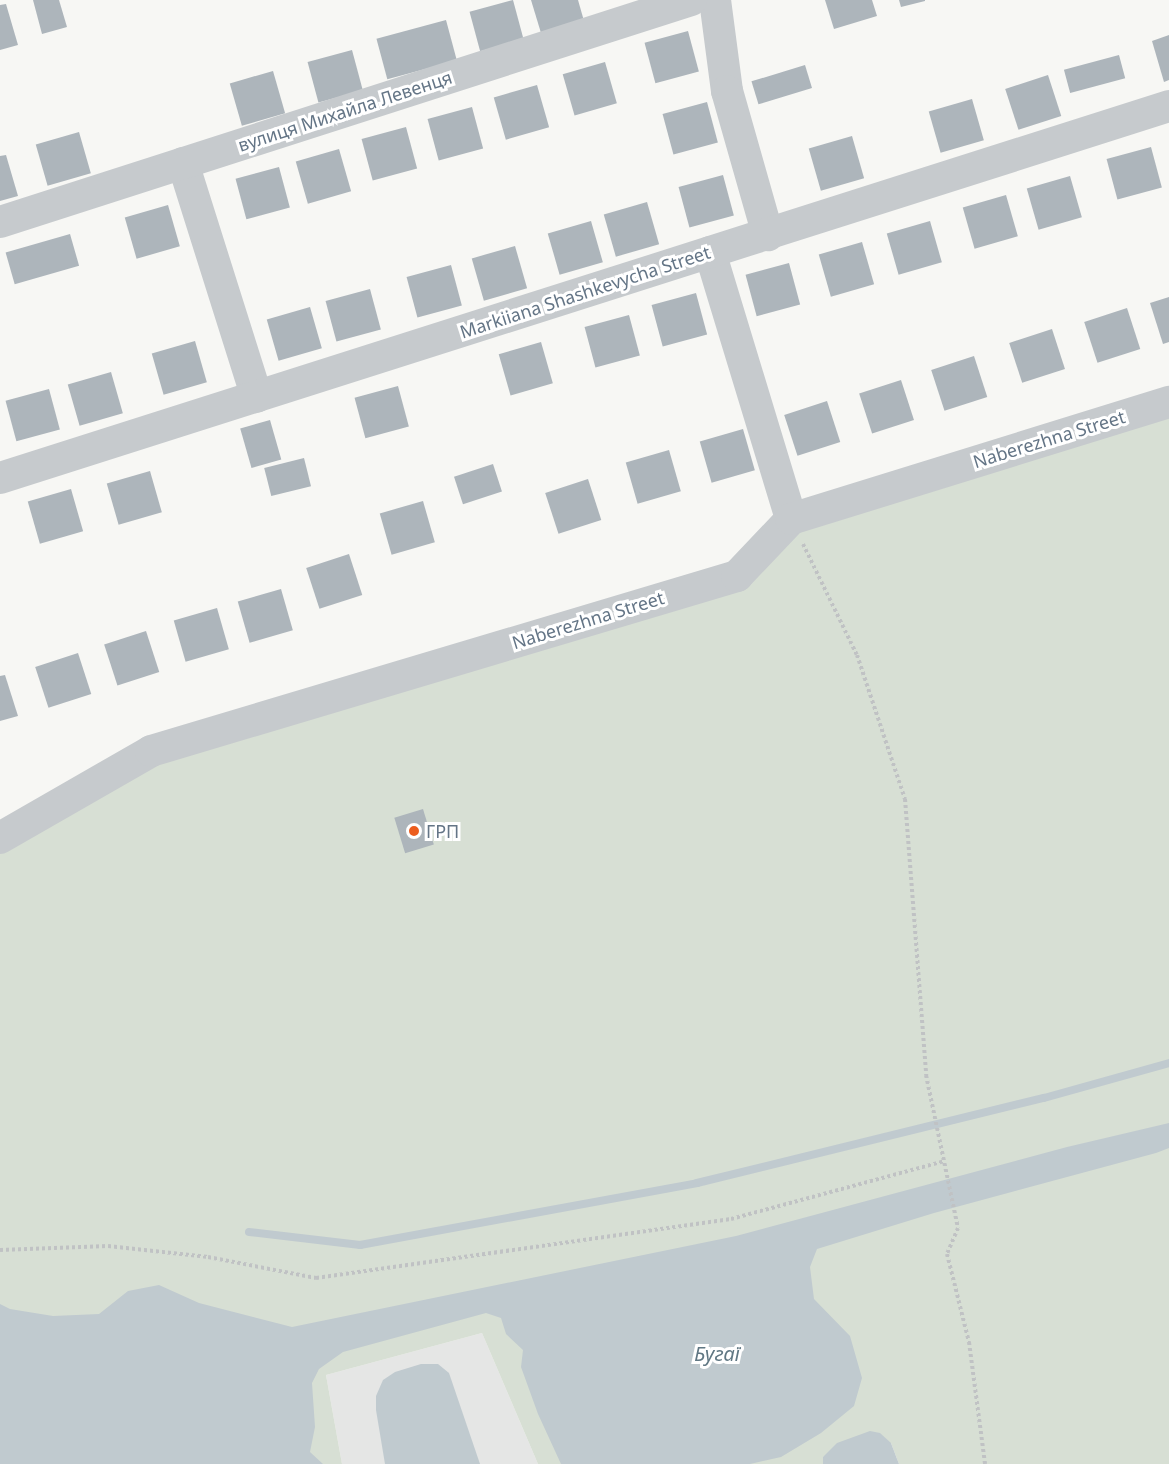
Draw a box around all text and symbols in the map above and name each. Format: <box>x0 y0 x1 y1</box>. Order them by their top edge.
street label: вулиця Михайла Левенця <box>235 66 455 156</box>
street label: Markiiana Shashkevycha Street <box>457 241 713 343</box>
street label: Naberezhna Street <box>970 406 1128 472</box>
street label: Naberezhna Street <box>509 587 667 653</box>
place label: ГРП <box>426 820 459 842</box>
marker: ГРП <box>407 824 421 838</box>
water label: Бугаї <box>694 1341 740 1365</box>

